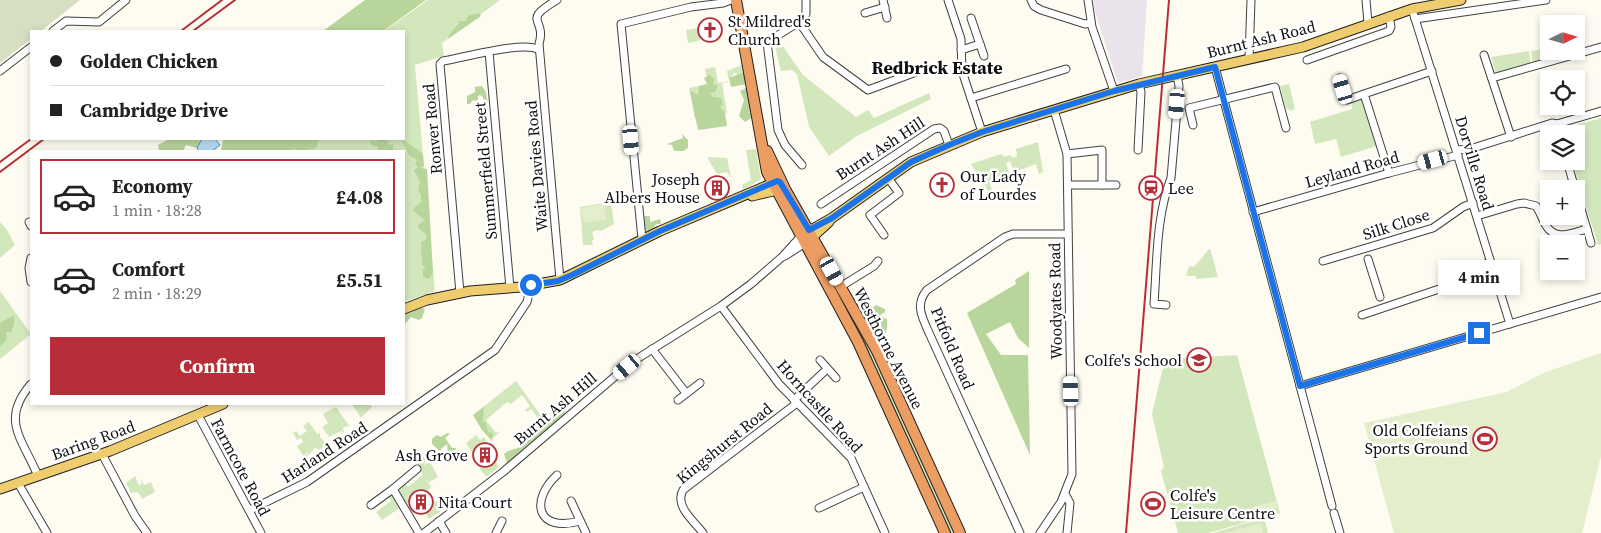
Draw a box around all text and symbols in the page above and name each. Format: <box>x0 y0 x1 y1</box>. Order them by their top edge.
place label: St Mildred's Church <box>728 10 811 50</box>
street label: Burnt Ash Road <box>1204 15 1318 63</box>
north arrow <box>1540 15 1585 60</box>
map controls <box>1540 15 1585 280</box>
church icon: St Mildred's Church <box>697 17 723 43</box>
text: Golden Chicken <box>80 48 218 74</box>
district label: Redbrick Estate <box>871 55 1003 80</box>
button: locate <box>1540 70 1585 115</box>
car <box>1331 72 1354 106</box>
street label: Ronver Road <box>417 83 447 175</box>
car <box>1168 88 1185 120</box>
text: Cambridge Drive <box>80 97 228 123</box>
street label: Waite Davies Road <box>519 100 553 232</box>
street label: Summerfield Street <box>468 101 502 241</box>
street label: Burnt Ash Hill <box>831 111 929 185</box>
street label: Dorville Road <box>1450 113 1500 213</box>
car <box>622 124 639 156</box>
button: layers <box>1540 125 1585 170</box>
street label: Leyland Road <box>1302 145 1402 193</box>
car <box>1416 149 1449 171</box>
place label: Our Lady of Lourdes <box>960 165 1037 205</box>
place label: Joseph Albers House <box>605 168 700 208</box>
church icon: Our Lady of Lourdes <box>929 172 955 198</box>
text: Economy <box>112 173 193 199</box>
icon: car <box>52 174 97 219</box>
building icon: Joseph Albers House <box>704 175 730 201</box>
station icon: Lee <box>1138 175 1164 201</box>
place label: Lee <box>1168 177 1194 199</box>
button: + <box>1540 180 1585 225</box>
text: £4.08 <box>336 184 383 210</box>
text: 1 min · 18:28 <box>112 199 202 221</box>
street label: Silk Close <box>1360 203 1432 245</box>
button: − <box>1540 235 1585 280</box>
street label: Woodyates Road <box>1043 242 1067 360</box>
car <box>818 254 845 288</box>
text: Comfort <box>112 256 185 282</box>
icon: car <box>52 257 97 302</box>
callout: 4 min <box>1438 260 1520 296</box>
text: 4 min <box>1458 266 1500 288</box>
text: £5.51 <box>336 267 383 293</box>
route start <box>520 274 542 296</box>
text: 2 min · 18:29 <box>112 282 202 304</box>
street label: Westhorne Avenue <box>849 283 929 413</box>
street label: Pitfold Road <box>926 303 980 393</box>
route end <box>1468 322 1490 344</box>
button: Confirm <box>50 337 385 395</box>
school or university icon: Colfe's School <box>1186 347 1212 373</box>
place label: Colfe's School <box>1085 349 1182 371</box>
car <box>610 352 643 382</box>
street label: Horncastle Road <box>772 355 868 457</box>
street label: Burnt Ash Hill <box>509 367 601 449</box>
car <box>1062 376 1079 406</box>
street label: Kingshurst Road <box>671 397 777 489</box>
street label: Farmcote Road <box>206 414 276 520</box>
street label: Baring Road <box>48 415 138 465</box>
street label: Harland Road <box>277 416 371 488</box>
place label: Old Colfeians Sports Ground <box>1365 419 1468 459</box>
sports icon: Old Colfeians Sports Ground <box>1472 426 1498 452</box>
building icon: Ash Grove <box>472 442 498 468</box>
place label: Ash Grove <box>395 444 468 466</box>
place label: Colfe's Leisure Centre <box>1170 484 1275 524</box>
building icon: Nita Court <box>408 489 434 515</box>
place label: Nita Court <box>438 491 513 513</box>
sports icon: Colfe's Leisure Centre <box>1140 491 1166 517</box>

